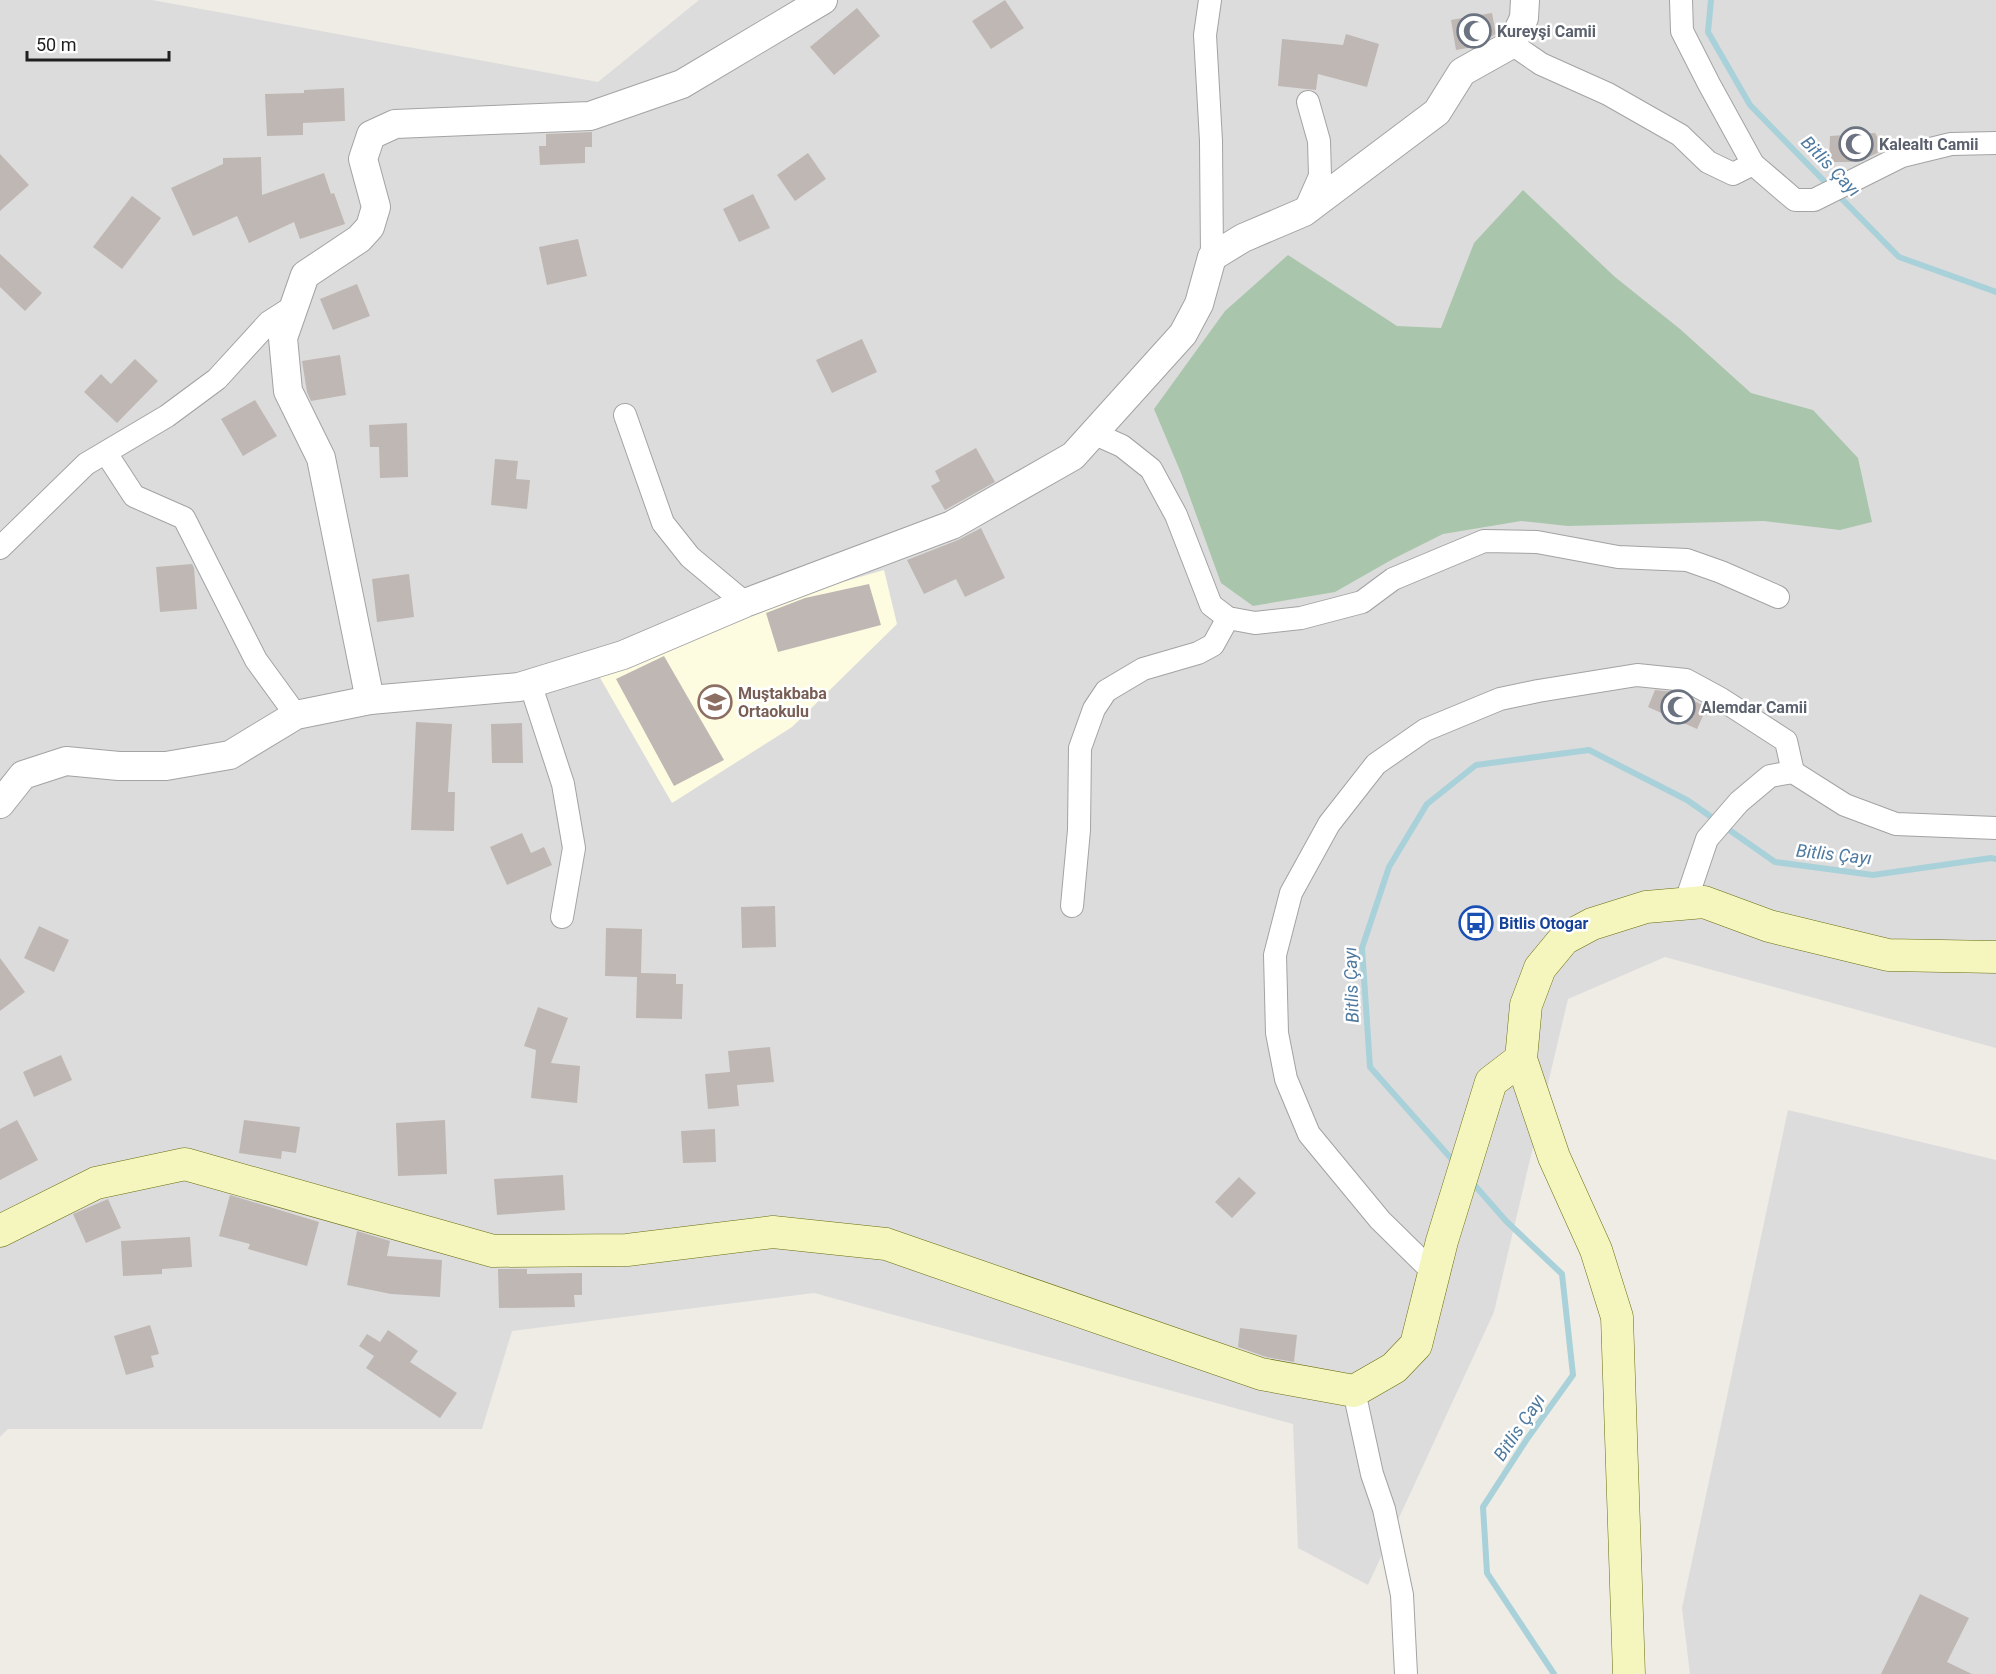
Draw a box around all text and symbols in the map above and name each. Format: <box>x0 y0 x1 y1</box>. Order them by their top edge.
mosque icon: Kureyşi Camii <box>1456 13 1492 49</box>
place label: Kureyşi Camii <box>1497 22 1596 41</box>
scale bar <box>27 24 170 62</box>
text: 50 m <box>36 34 76 55</box>
mosque icon: Kalealtı Camii <box>1838 126 1874 162</box>
water label: Bitlis Çayı <box>1797 131 1865 201</box>
place label: Kalealtı Camii <box>1879 135 1979 154</box>
school or university icon: Muştakbaba Ortaokulu <box>697 684 733 720</box>
place label: Muştakbaba Ortaokulu <box>738 684 827 721</box>
mosque icon: Alemdar Camii <box>1660 689 1696 725</box>
place label: Alemdar Camii <box>1701 698 1807 717</box>
water label: Bitlis Çayı <box>1795 840 1873 868</box>
bus stop icon: Bitlis Otogar <box>1458 905 1494 941</box>
place label: Bitlis Otogar <box>1499 914 1588 933</box>
water label: Bitlis Çayı <box>1339 947 1363 1023</box>
water label: Bitlis Çayı <box>1489 1390 1549 1464</box>

